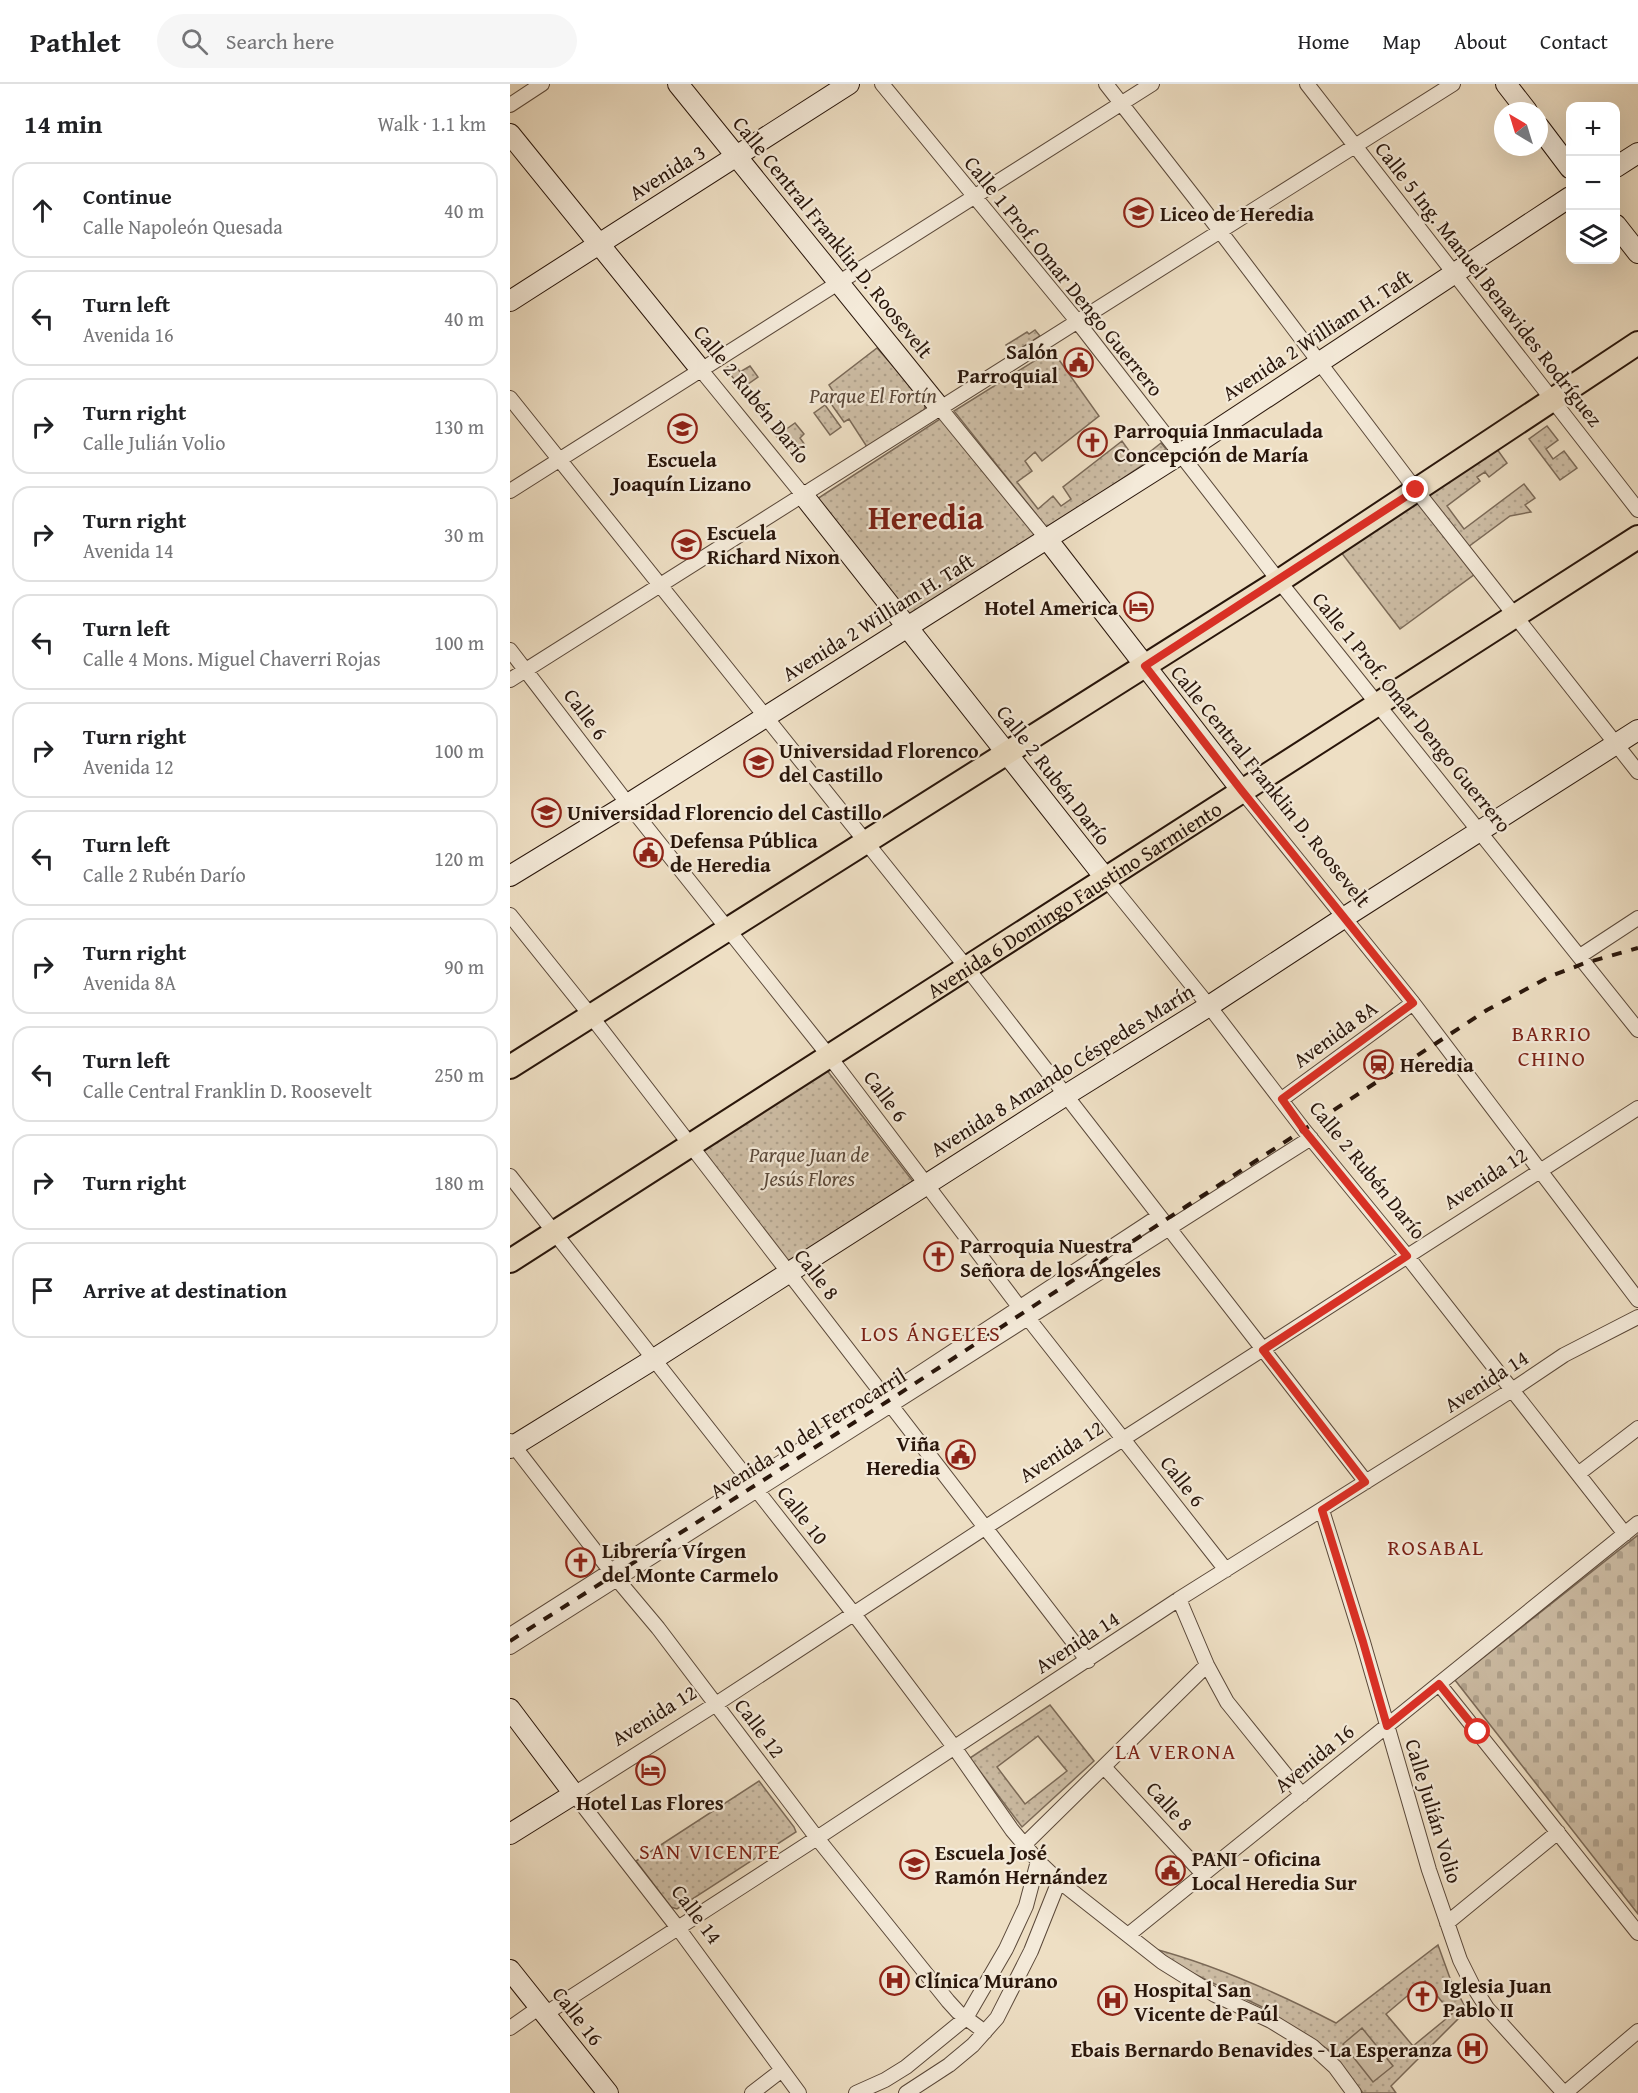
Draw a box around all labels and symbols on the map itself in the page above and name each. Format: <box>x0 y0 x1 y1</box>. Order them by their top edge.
north arrow <box>1494 102 1548 156</box>
street label: Calle Central Franklin D. Roosevelt <box>725 109 941 365</box>
street label: Calle 5 Ing. Manuel Benavides Rodríguez <box>1368 135 1610 433</box>
street label: Avenida 3 <box>623 136 711 208</box>
street label: Calle 1 Prof. Omar Dengo Guerrero <box>957 149 1171 403</box>
school or university icon: Liceo de Heredia <box>1123 197 1155 229</box>
place label: Liceo de Heredia <box>1160 198 1314 229</box>
street label: Avenida 2 William H. Taft <box>1216 261 1419 408</box>
street label: Calle 2 Rubén Darío <box>686 318 818 470</box>
place label: Salón Parroquial <box>957 336 1059 391</box>
public building icon: Salón Parroquial <box>1063 347 1095 379</box>
park label: Parque El Fortín <box>808 380 937 411</box>
school or university icon: Escuela Joaquín Lizano <box>666 412 698 444</box>
place label: Parroquia Inmaculada Concepción de María <box>1114 415 1323 470</box>
church icon: Parroquia Inmaculada Concepción de María <box>1077 426 1109 458</box>
place label: Escuela Joaquín Lizano <box>610 444 751 499</box>
route end <box>1402 476 1428 502</box>
district label: Heredia <box>868 493 984 541</box>
place label: Escuela Richard Nixon <box>707 517 841 572</box>
school or university icon: Escuela Richard Nixon <box>670 528 702 560</box>
street label: Avenida 2 William H. Taft <box>776 545 981 689</box>
street label: Calle 1 Prof. Omar Dengo Guerrero <box>1305 585 1519 839</box>
hotel icon: Hotel America <box>1123 591 1155 623</box>
place label: Hotel America <box>985 592 1118 623</box>
street label: Calle Central Franklin D. Roosevelt <box>1163 658 1379 914</box>
street label: Calle 6 <box>556 682 616 746</box>
street label: Calle 2 Rubén Darío <box>989 698 1119 852</box>
place label: Universidad Florenco del Castillo <box>779 735 979 790</box>
school or university icon: Universidad Florenco del Castillo <box>742 746 774 778</box>
street label: Avenida 6 Domingo Faustino Sarmiento <box>920 793 1227 1005</box>
school or university icon: Universidad Florencio del Castillo <box>530 796 562 828</box>
place label: Universidad Florencio del Castillo <box>567 797 882 828</box>
place label: Defensa Pública de Heredia <box>670 825 818 880</box>
public building icon: Defensa Pública de Heredia <box>633 836 665 868</box>
street label: Avenida 8 Amando Céspedes Marín <box>924 976 1200 1164</box>
street label: Avenida 8A <box>1286 993 1384 1075</box>
district label: BARRIO CHINO <box>1512 1017 1592 1074</box>
station icon: Heredia <box>1363 1048 1395 1080</box>
place label: Heredia <box>1400 1049 1474 1080</box>
street label: Calle 6 <box>856 1064 916 1128</box>
street label: Calle 2 Rubén Darío <box>1302 1094 1434 1246</box>
park label: Parque Juan de Jesús Flores <box>748 1139 869 1194</box>
street label: Avenida 12 <box>1437 1139 1533 1217</box>
place label: Parroquia Nuestra Señora de los Ángeles <box>960 1230 1161 1285</box>
church icon: Parroquia Nuestra Señora de los Ángeles <box>923 1241 955 1273</box>
street label: Calle 8 <box>787 1242 847 1306</box>
district label: LOS ÁNGELES <box>861 1317 1001 1349</box>
street label: Avenida 14 <box>1438 1342 1534 1420</box>
street label: Avenida 10 del Ferrocarril <box>704 1360 912 1506</box>
street label: Avenida 12 <box>1013 1412 1109 1490</box>
place label: Viña Heredia <box>866 1428 940 1483</box>
public building icon: Viña Heredia <box>945 1439 977 1471</box>
street label: Calle 6 <box>1153 1449 1213 1513</box>
street label: Calle 10 <box>770 1479 836 1551</box>
district label: ROSABAL <box>1387 1531 1485 1563</box>
place label: Librería Vírgen del Monte Carmelo <box>602 1535 778 1590</box>
church icon: Librería Vírgen del Monte Carmelo <box>565 1546 597 1578</box>
street label: Avenida 14 <box>1029 1603 1125 1681</box>
street label: Avenida 12 <box>605 1677 703 1753</box>
street label: Calle 12 <box>727 1692 793 1764</box>
street label: Avenida 16 <box>1267 1716 1361 1800</box>
route start <box>1464 1718 1490 1744</box>
district label: LA VERONA <box>1115 1735 1237 1767</box>
street label: Calle Julián Volio <box>1397 1735 1471 1887</box>
hotel icon: Hotel Las Flores <box>634 1755 666 1787</box>
street label: Calle 8 <box>1139 1774 1201 1838</box>
place label: Hotel Las Flores <box>576 1787 724 1818</box>
district label: SAN VICENTE <box>639 1835 781 1867</box>
place label: Escuela José Ramón Hernández <box>935 1837 1107 1892</box>
place label: PANI - Oficina Local Heredia Sur <box>1192 1843 1357 1898</box>
school or university icon: Escuela José Ramón Hernández <box>898 1848 930 1880</box>
public building icon: PANI - Oficina Local Heredia Sur <box>1155 1854 1187 1886</box>
street label: Calle 14 <box>664 1878 730 1950</box>
hospital icon: Clínica Murano <box>878 1964 910 1996</box>
place label: Clínica Murano <box>915 1965 1058 1996</box>
place label: Iglesia Juan Pablo II <box>1443 1970 1552 2025</box>
place label: Hospital San Vicente de Paúl <box>1134 1974 1279 2029</box>
street label: Calle 16 <box>545 1980 611 2052</box>
church icon: Iglesia Juan Pablo II <box>1406 1981 1438 2013</box>
hospital icon: Hospital San Vicente de Paúl <box>1097 1985 1129 2017</box>
hospital icon: Ebais Bernardo Benavides - La Esperanza <box>1457 2033 1489 2065</box>
place label: Ebais Bernardo Benavides - La Esperanza <box>1071 2034 1452 2065</box>

